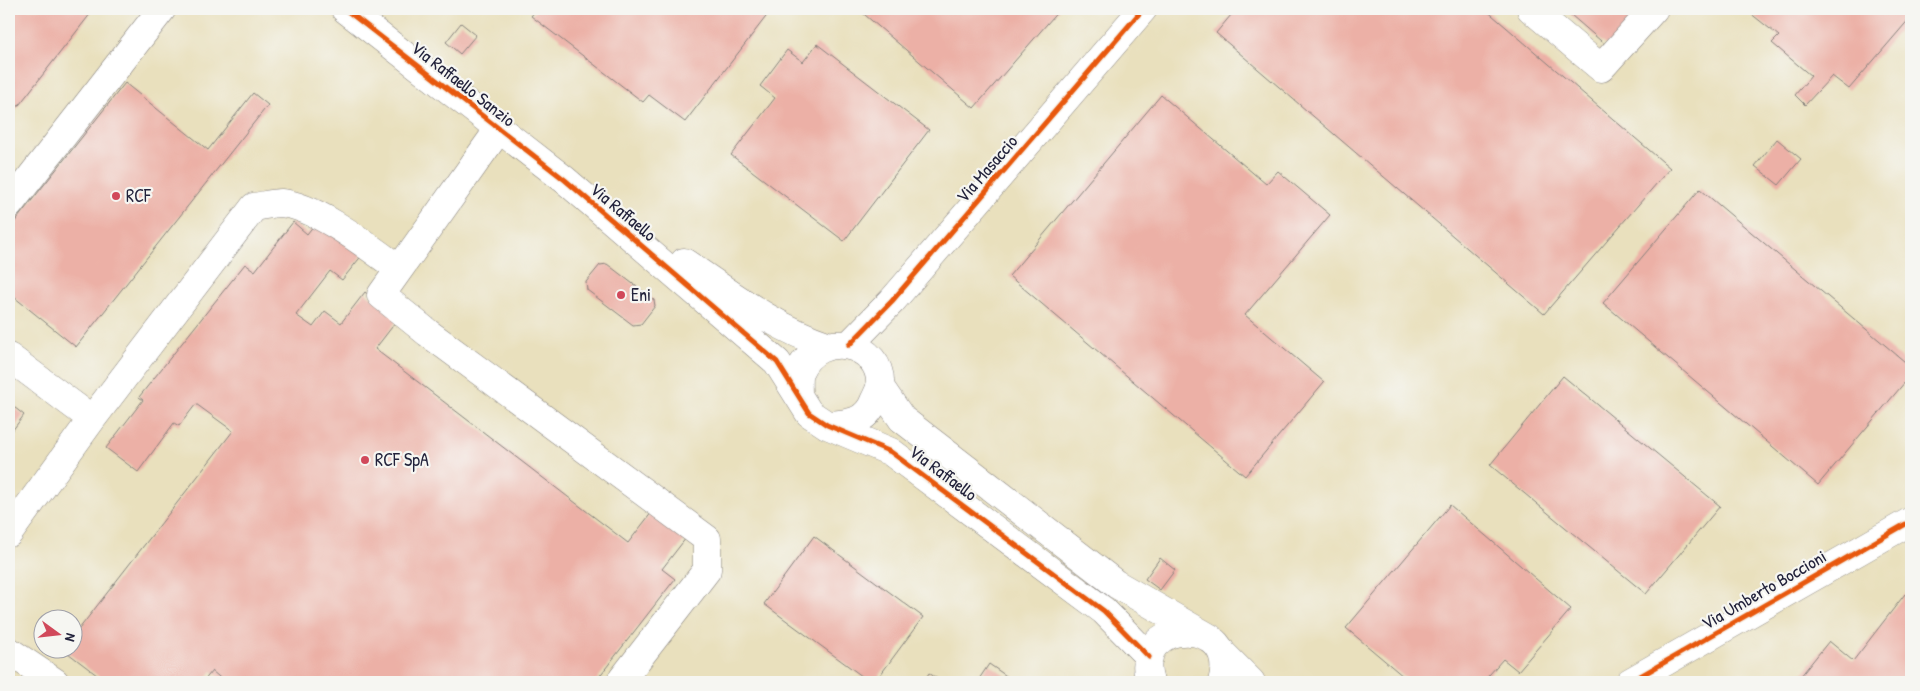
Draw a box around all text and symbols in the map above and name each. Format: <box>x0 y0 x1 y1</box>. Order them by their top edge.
street label: Via Raffaello Sanzio <box>406 35 521 132</box>
street label: Via Masaccio <box>950 129 1023 208</box>
street label: Via Raffaello <box>585 177 662 247</box>
place label: RCF <box>126 183 152 208</box>
marker: RCF <box>110 190 122 202</box>
place label: Eni <box>631 282 651 307</box>
marker: Eni <box>615 289 627 301</box>
street label: Via Raffaello <box>904 439 982 506</box>
place label: RCF SpA <box>375 447 429 472</box>
marker: RCF SpA <box>359 454 371 466</box>
street label: Via Umberto Boccioni <box>1697 544 1831 635</box>
north arrow <box>32 608 82 658</box>
text: N <box>61 631 81 644</box>

